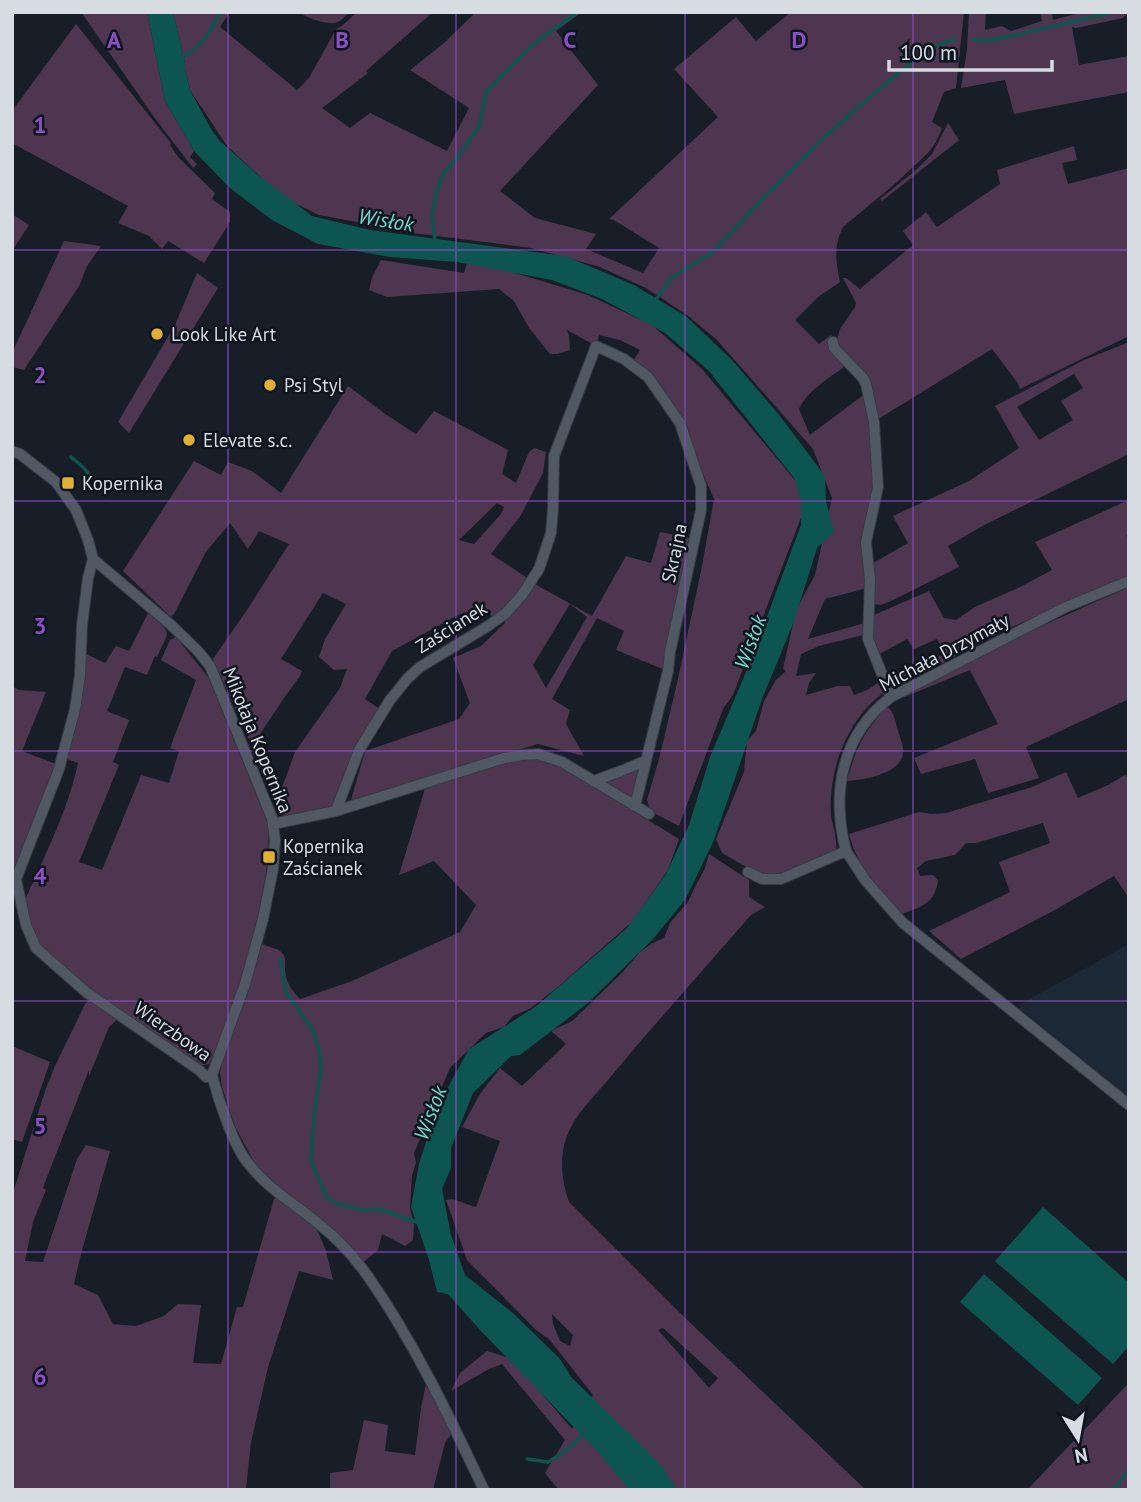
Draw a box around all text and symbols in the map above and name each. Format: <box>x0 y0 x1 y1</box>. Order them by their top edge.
text: A <box>107 25 121 54</box>
text: B <box>335 25 349 54</box>
text: C <box>564 25 577 54</box>
text: D <box>792 25 806 54</box>
scale bar <box>889 28 1052 72</box>
text: 100 m <box>900 39 957 66</box>
text: 1 <box>33 110 47 139</box>
water label: Wisłok <box>356 202 417 238</box>
place label: Look Like Art <box>171 322 277 346</box>
marker: Look Like Art <box>149 326 165 342</box>
text: 2 <box>33 360 47 389</box>
place label: Psi Styl <box>284 373 344 397</box>
marker: Psi Styl <box>262 377 278 393</box>
place label: Elevate s.c. <box>203 428 292 452</box>
marker: Elevate s.c. <box>181 432 197 448</box>
place label: Kopernika <box>82 471 163 495</box>
marker: Kopernika <box>60 475 76 491</box>
street label: Skrajna <box>656 521 692 585</box>
street label: Zaścianek <box>411 596 491 658</box>
street label: Michała Drzymały <box>875 608 1013 696</box>
water label: Wisłok <box>728 610 773 673</box>
text: 3 <box>33 611 47 640</box>
street label: Mikołaja Kopernika <box>218 664 298 816</box>
place label: Kopernika Zaścianek <box>283 834 364 880</box>
marker: Kopernika Zaścianek <box>261 849 277 865</box>
text: 4 <box>33 861 47 890</box>
street label: Wierzbowa <box>130 996 216 1066</box>
water label: Wisłok <box>407 1081 453 1144</box>
text: 5 <box>33 1111 47 1140</box>
text: 6 <box>33 1362 47 1391</box>
north arrow <box>1043 1404 1113 1474</box>
text: N <box>1073 1443 1090 1469</box>

